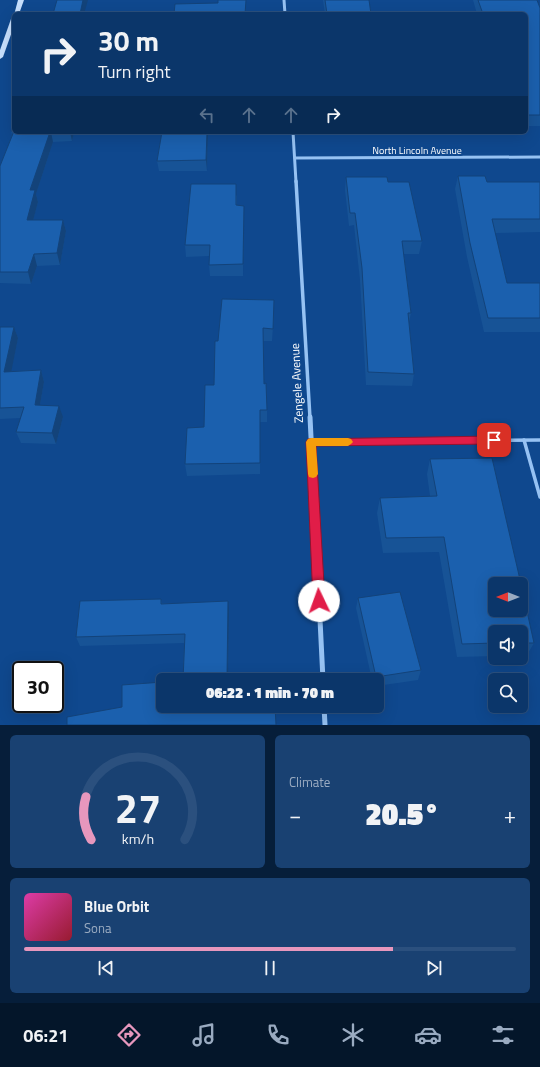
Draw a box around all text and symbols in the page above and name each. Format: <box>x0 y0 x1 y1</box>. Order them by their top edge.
text: 30 m <box>98 19 159 62</box>
icon: right <box>32 28 84 80</box>
text: Turn right <box>98 58 171 85</box>
icon: left <box>196 104 218 126</box>
icon: ahead <box>238 104 260 126</box>
icon: ahead <box>280 104 302 126</box>
icon: right <box>322 104 344 126</box>
street label: North Lincoln Avenue <box>372 143 462 158</box>
street label: Zengele Avenue <box>285 343 308 423</box>
pin <box>477 423 511 457</box>
icon: arrive <box>483 429 505 451</box>
north arrow <box>488 577 528 617</box>
map controls <box>488 577 528 713</box>
position arrow <box>298 580 340 622</box>
button: sound <box>488 625 528 665</box>
speed limit sign: 30 <box>12 661 64 713</box>
button: search <box>488 673 528 713</box>
text: 06:22 · 1 min · 70 m <box>206 681 334 704</box>
text: Climate <box>289 772 330 792</box>
text: 27 <box>114 775 161 838</box>
text: 20.5° <box>365 791 440 837</box>
text: − <box>289 798 301 832</box>
text: + <box>504 798 516 832</box>
text: km/h <box>121 827 154 849</box>
text: Blue Orbit <box>84 895 149 918</box>
text: Sona <box>84 918 111 938</box>
icon: previous <box>95 957 117 979</box>
icon: pause <box>259 957 281 979</box>
icon: next <box>423 957 445 979</box>
icon: directions <box>115 1021 143 1049</box>
icon: music <box>190 1021 218 1049</box>
icon: phone <box>264 1021 292 1049</box>
icon: climate <box>339 1021 367 1049</box>
icon: car <box>414 1021 442 1049</box>
icon: filters <box>489 1021 517 1049</box>
text: 06:21 <box>23 1022 68 1049</box>

